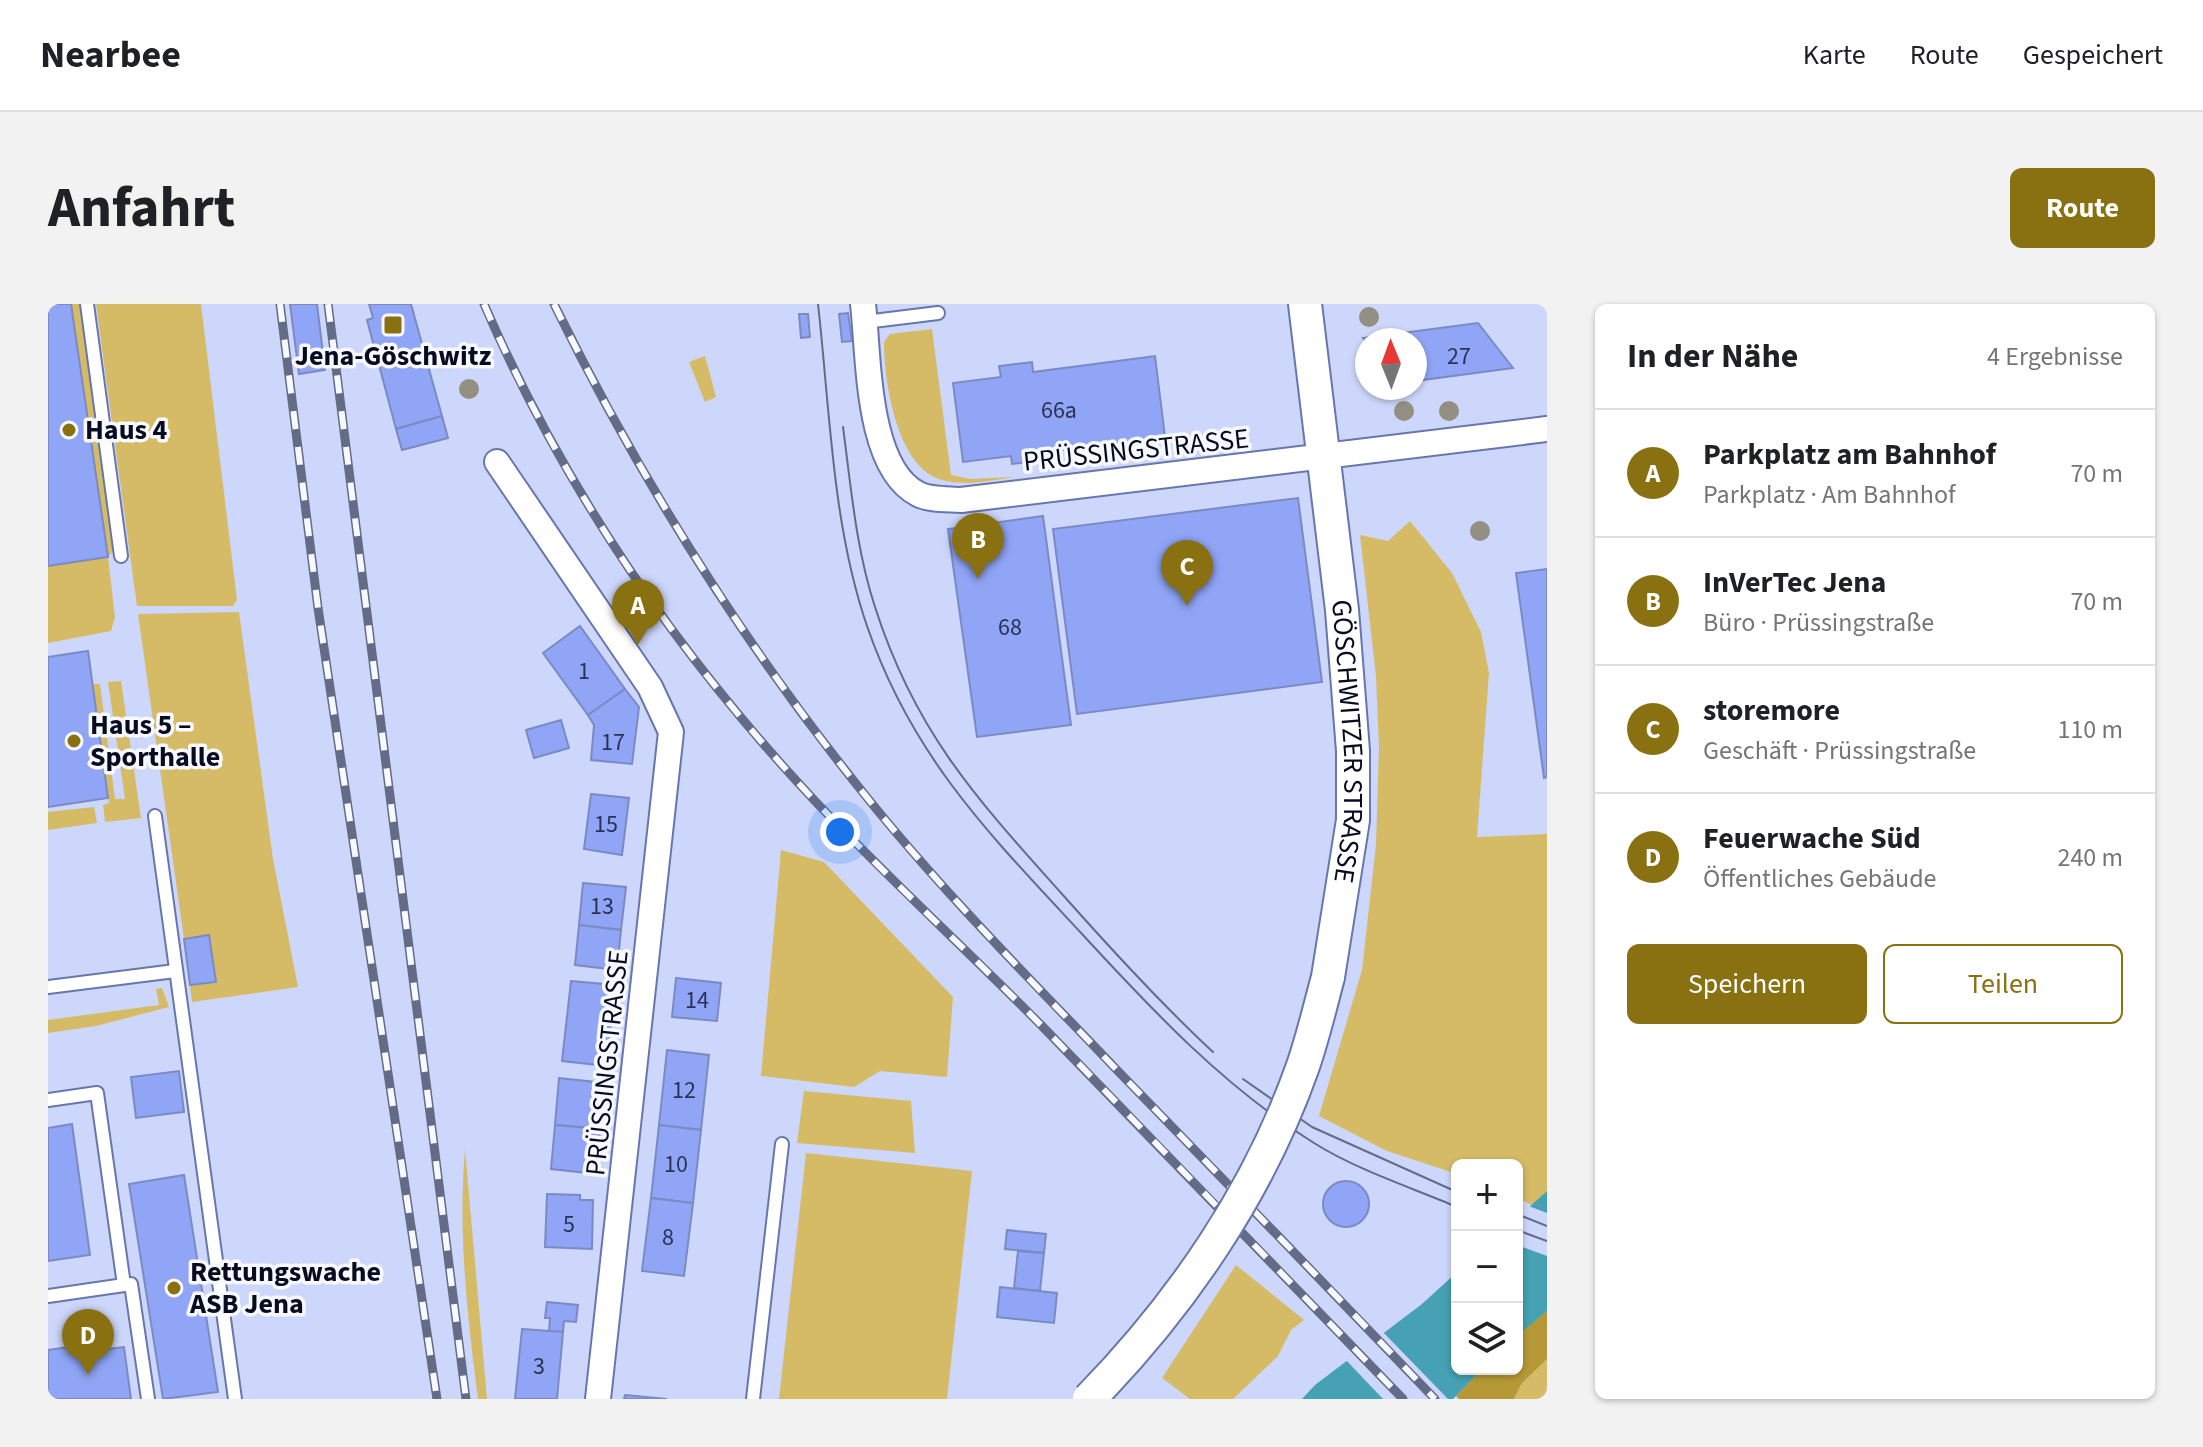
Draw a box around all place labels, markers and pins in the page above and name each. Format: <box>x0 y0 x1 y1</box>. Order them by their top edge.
marker: Jena-Göschwitz <box>382 314 404 336</box>
place label: Jena-Göschwitz <box>295 336 491 376</box>
place label: Haus 4 <box>85 410 168 450</box>
marker: Haus 4 <box>60 421 78 439</box>
pin: B <box>952 513 1004 579</box>
pin: C <box>1161 540 1213 606</box>
pin: A <box>612 579 664 645</box>
place label: Haus 5 – Sporthalle <box>90 705 220 777</box>
marker: Haus 5 – Sporthalle <box>65 732 83 750</box>
place label: Rettungswache ASB Jena <box>189 1252 381 1324</box>
marker: Rettungswache ASB Jena <box>165 1279 183 1297</box>
pin: D <box>62 1309 114 1375</box>

